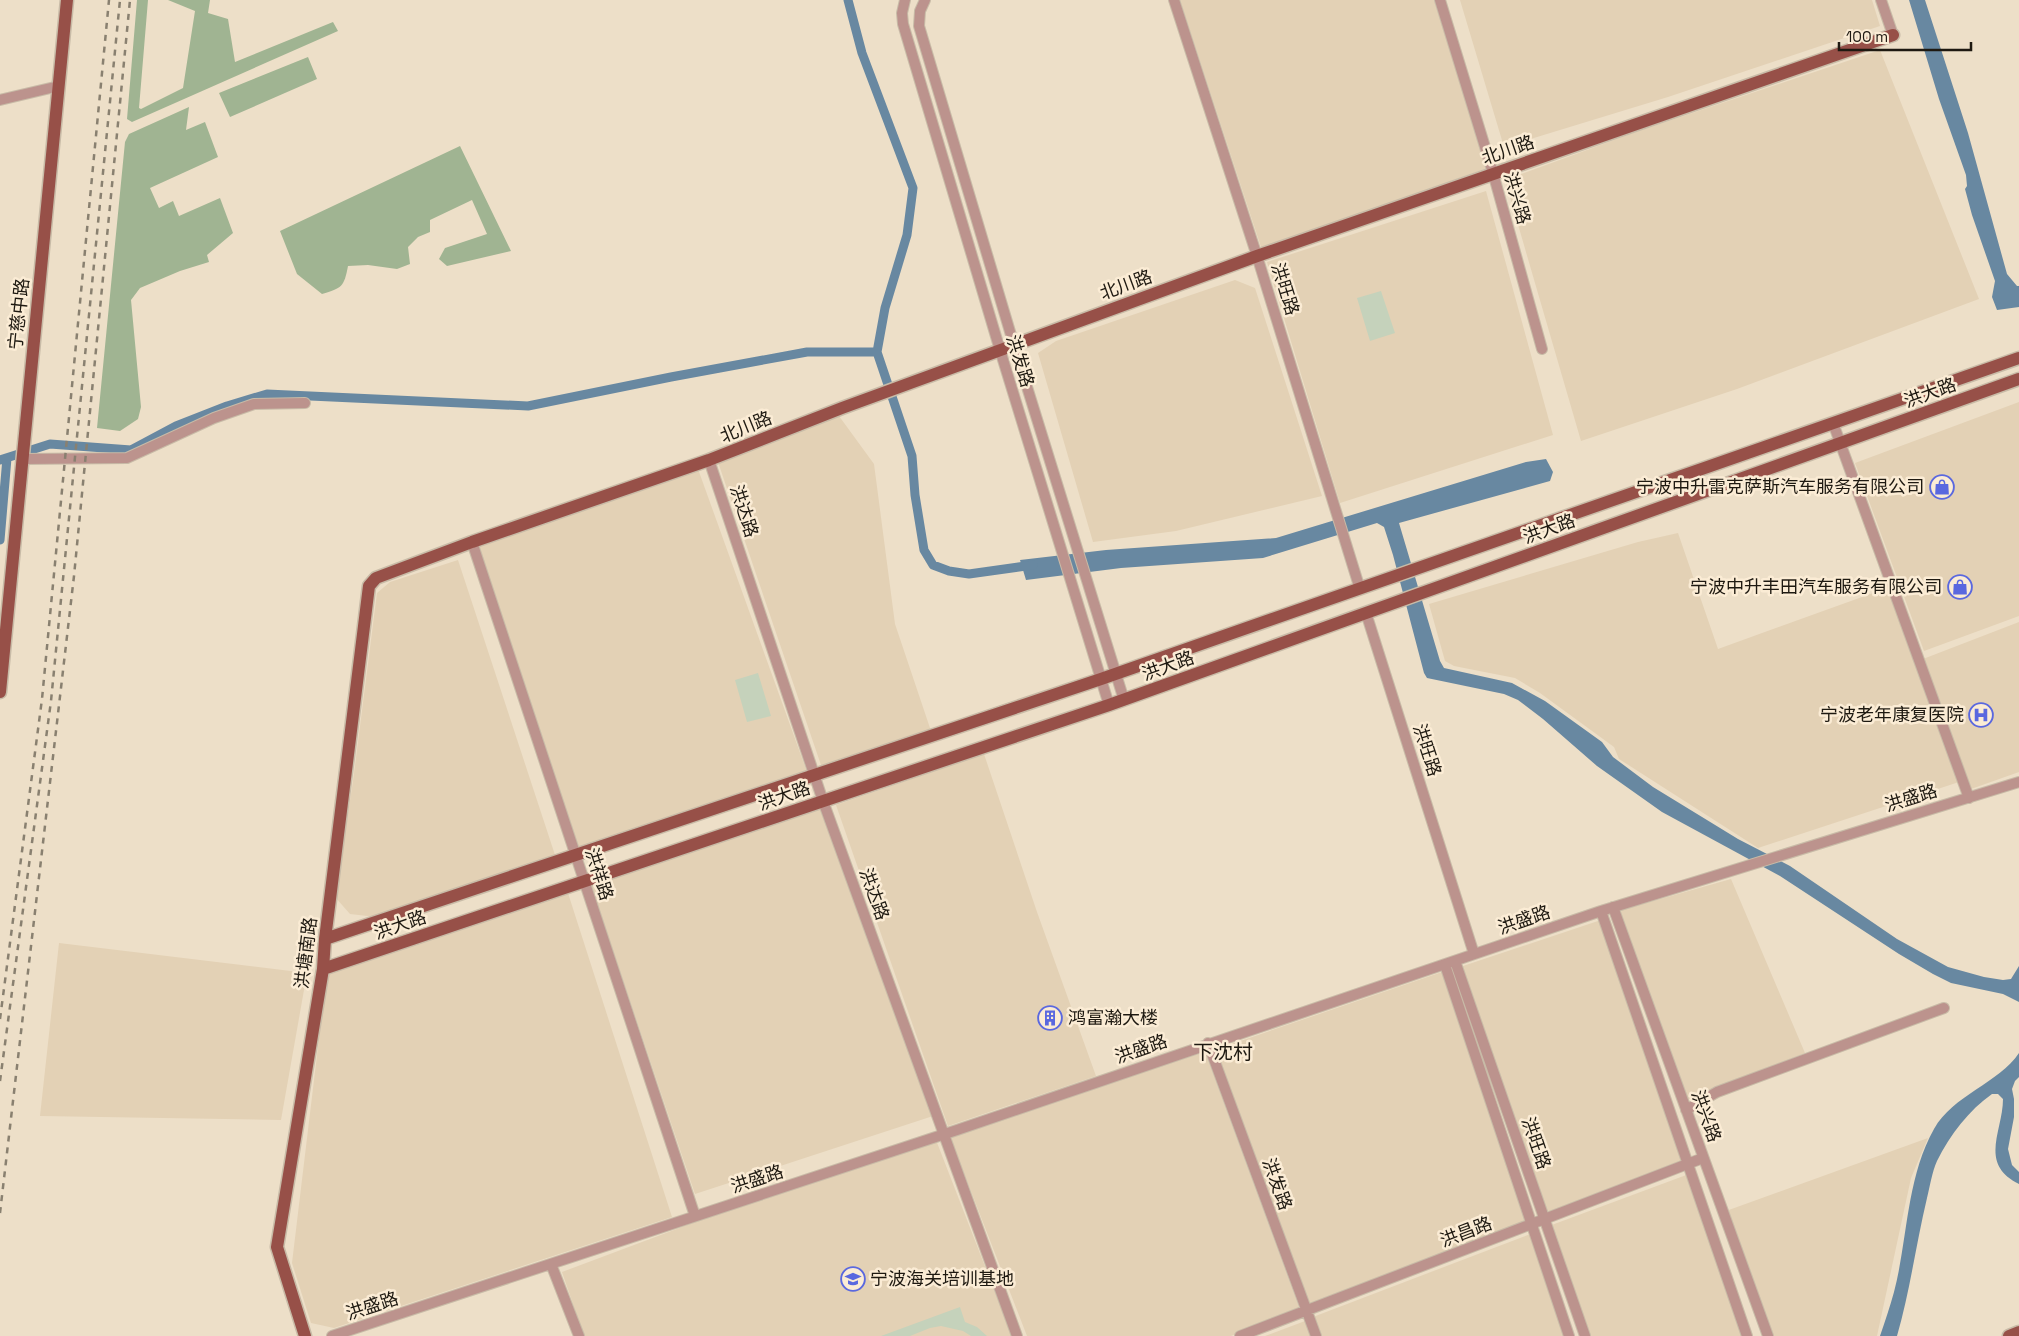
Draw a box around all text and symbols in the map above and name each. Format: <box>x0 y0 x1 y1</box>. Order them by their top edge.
scale bar <box>1839 20 1972 52</box>
text: 100 m <box>1846 27 1888 46</box>
street label: 北川路 <box>1479 130 1537 169</box>
street label: 洪兴路 <box>1499 169 1536 227</box>
street label: 洪旺路 <box>1267 260 1304 318</box>
street label: 北川路 <box>1097 264 1155 305</box>
street label: 宁慈中路 <box>3 277 34 351</box>
street label: 洪发路 <box>1002 332 1039 390</box>
street label: 洪大路 <box>1901 372 1959 413</box>
street label: 北川路 <box>716 406 775 447</box>
shop icon: 宁波中升雷克萨斯汽车服务有限公司 <box>1929 474 1955 500</box>
place label: 宁波中升雷克萨斯汽车服务有限公司 <box>1636 475 1924 498</box>
street label: 洪达路 <box>725 482 764 540</box>
street label: 洪大路 <box>1520 508 1578 549</box>
shop icon: 宁波中升丰田汽车服务有限公司 <box>1947 574 1973 600</box>
place label: 宁波中升丰田汽车服务有限公司 <box>1690 575 1942 598</box>
street label: 洪大路 <box>1139 645 1197 686</box>
hospital icon: 宁波老年康复医院 <box>1968 702 1994 728</box>
place label: 宁波老年康复医院 <box>1820 703 1964 726</box>
street label: 洪旺路 <box>1408 721 1447 779</box>
street label: 洪大路 <box>755 776 813 815</box>
street label: 洪盛路 <box>1882 779 1940 816</box>
street label: 洪祥路 <box>580 845 619 903</box>
street label: 洪达路 <box>854 865 895 923</box>
street label: 洪盛路 <box>1495 900 1553 939</box>
street label: 洪大路 <box>371 905 429 944</box>
street label: 洪塘南路 <box>290 916 321 990</box>
building icon: 鸿富瀚大楼 <box>1037 1005 1063 1031</box>
place label: 鸿富瀚大楼 <box>1068 1006 1158 1029</box>
street label: 洪盛路 <box>1112 1029 1170 1068</box>
district label: 下沈村 <box>1193 1039 1253 1065</box>
street label: 洪兴路 <box>1686 1087 1727 1145</box>
street label: 洪旺路 <box>1517 1114 1556 1172</box>
street label: 洪发路 <box>1257 1155 1298 1213</box>
street label: 洪盛路 <box>728 1159 786 1198</box>
street label: 洪昌路 <box>1436 1211 1495 1252</box>
school or university icon: 宁波海关培训基地 <box>840 1266 866 1292</box>
place label: 宁波海关培训基地 <box>870 1267 1014 1290</box>
street label: 洪盛路 <box>343 1286 401 1325</box>

